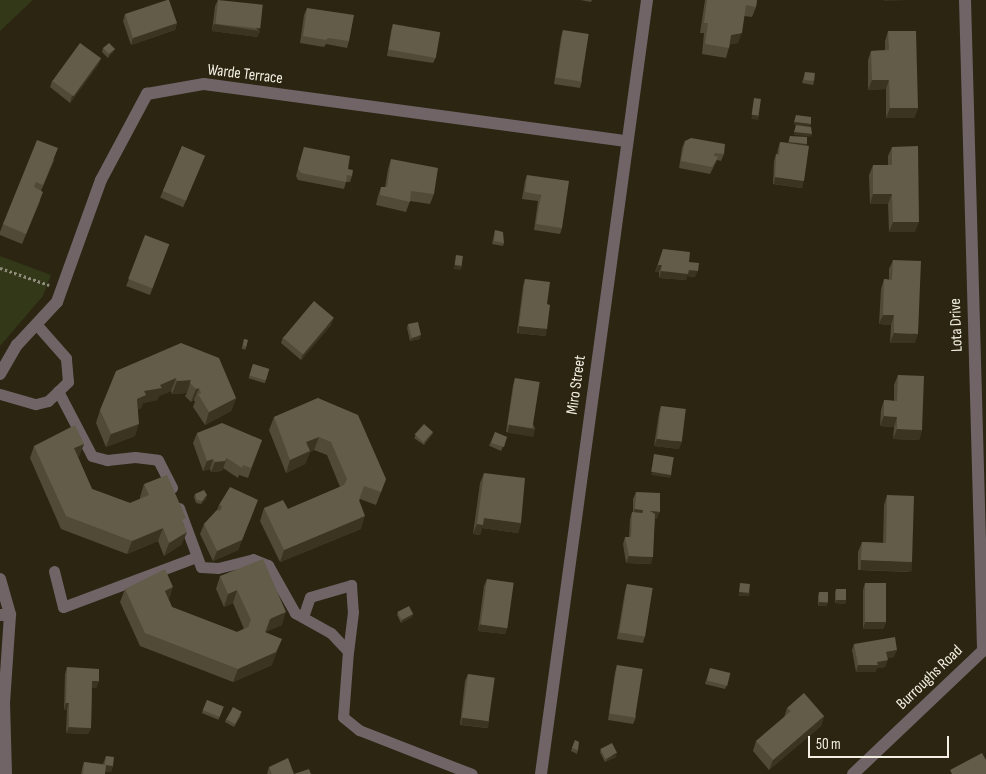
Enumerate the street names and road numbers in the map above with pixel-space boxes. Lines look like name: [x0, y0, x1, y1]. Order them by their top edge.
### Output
street label: Warde Terrace: [206, 61, 284, 89]
street label: Lota Drive: [946, 298, 968, 352]
street label: Miro Street: [563, 354, 591, 416]
street label: Burroughs Road: [893, 642, 967, 714]

